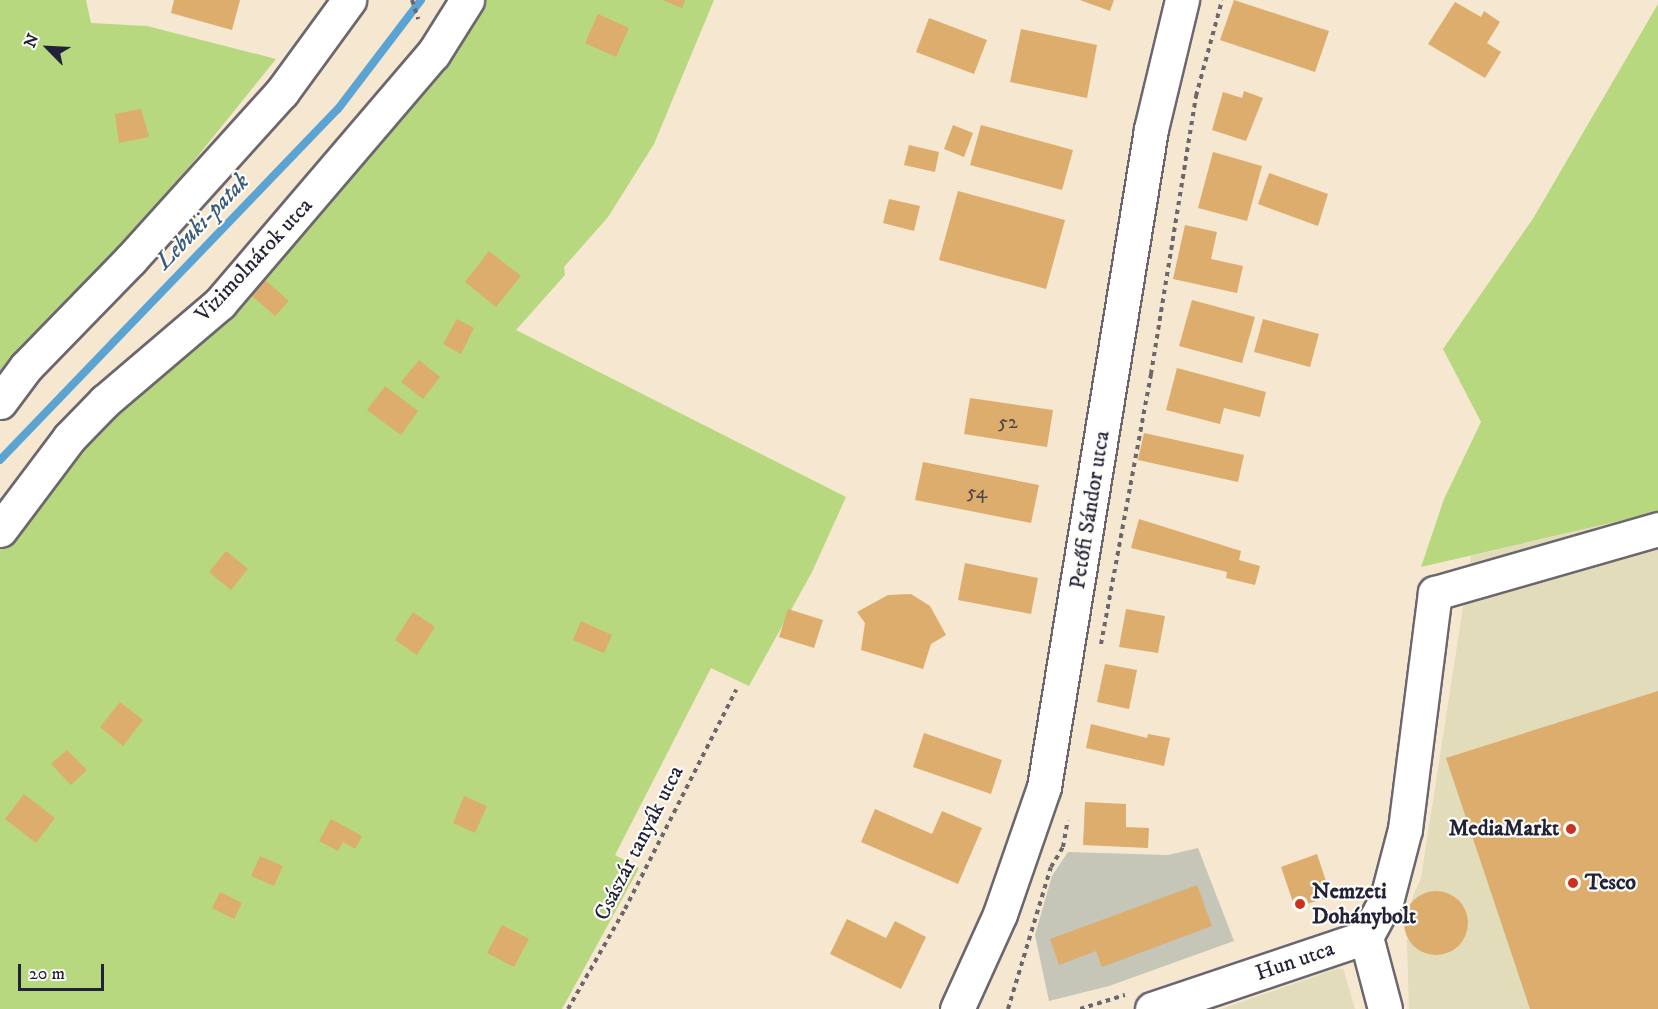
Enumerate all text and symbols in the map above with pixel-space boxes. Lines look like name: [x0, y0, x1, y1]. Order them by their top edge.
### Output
north arrow: [18, 18, 78, 78]
text: N: [20, 31, 43, 51]
water label: Lebuki-patak: [150, 168, 256, 276]
street label: Vizimolnárok utca: [190, 192, 318, 328]
house number: 52: [998, 410, 1018, 434]
street label: Petőfi Sándor utca: [1064, 429, 1116, 591]
house number: 54: [967, 480, 987, 504]
street label: Császár tanyák utca: [589, 761, 689, 925]
place label: MediaMarkt: [1449, 816, 1559, 842]
marker: MediaMarkt: [1564, 822, 1578, 836]
place label: Tesco: [1585, 870, 1636, 896]
marker: Tesco: [1566, 876, 1580, 890]
place label: Nemzeti Dohánybolt: [1312, 878, 1416, 930]
marker: Nemzeti Dohánybolt: [1293, 897, 1307, 911]
street label: Hun utca: [1252, 935, 1338, 987]
scale bar: [21, 952, 106, 990]
text: 20 m: [29, 963, 65, 985]

